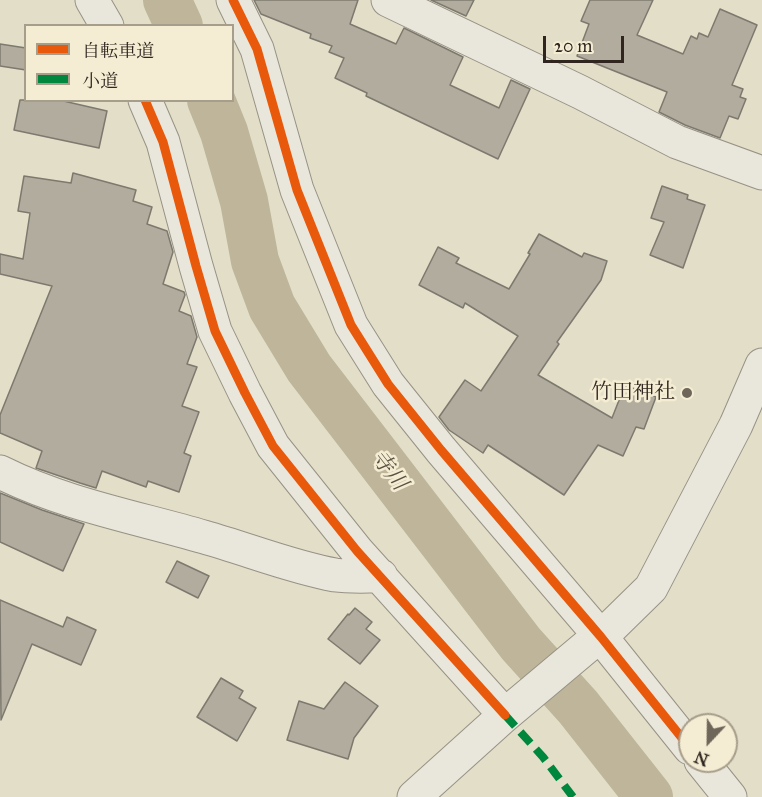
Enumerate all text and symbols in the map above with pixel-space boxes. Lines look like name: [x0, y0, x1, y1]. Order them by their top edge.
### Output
legend: [24, 24, 234, 102]
scale bar: [546, 24, 627, 62]
text: 20 m: [554, 35, 592, 57]
text: 自転車道: [82, 40, 154, 62]
text: 小道: [82, 70, 118, 92]
place label: 竹田神社: [591, 380, 675, 406]
marker: 竹田神社: [680, 386, 694, 400]
water label: 寺川: [364, 446, 412, 496]
north arrow: [678, 713, 738, 773]
text: N: [692, 747, 712, 770]

